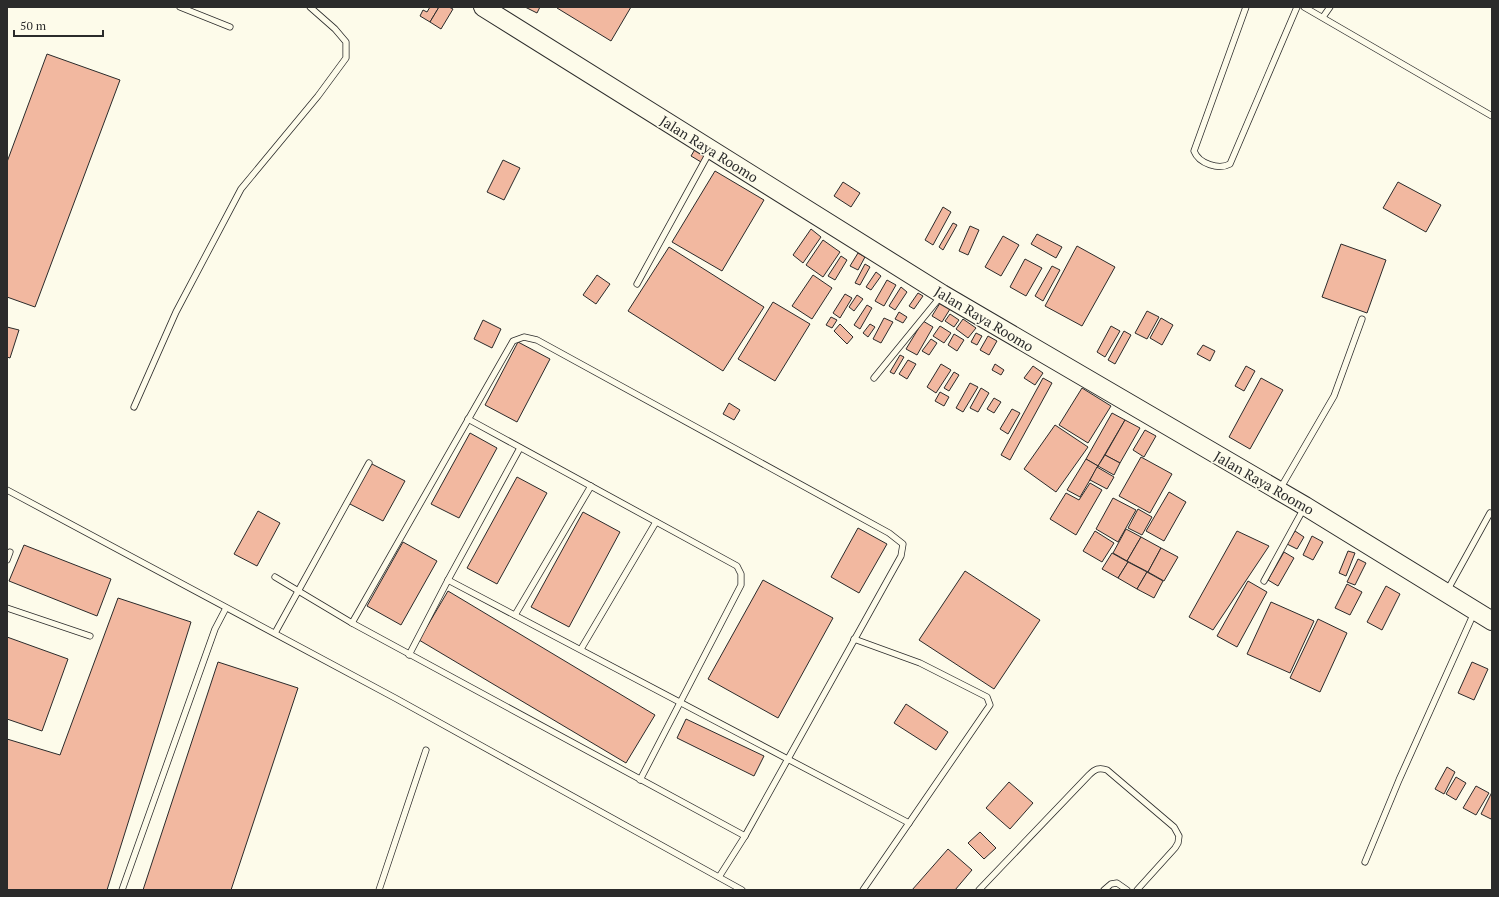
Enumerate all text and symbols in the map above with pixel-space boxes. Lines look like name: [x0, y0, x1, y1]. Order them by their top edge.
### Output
scale bar: [14, 12, 103, 38]
text: 50 m: [20, 18, 47, 33]
street label: Jalan Raya Roomo: [657, 111, 762, 187]
street label: Jalan Raya Roomo: [931, 281, 1038, 356]
street label: Jalan Raya Roomo: [1211, 446, 1318, 519]

